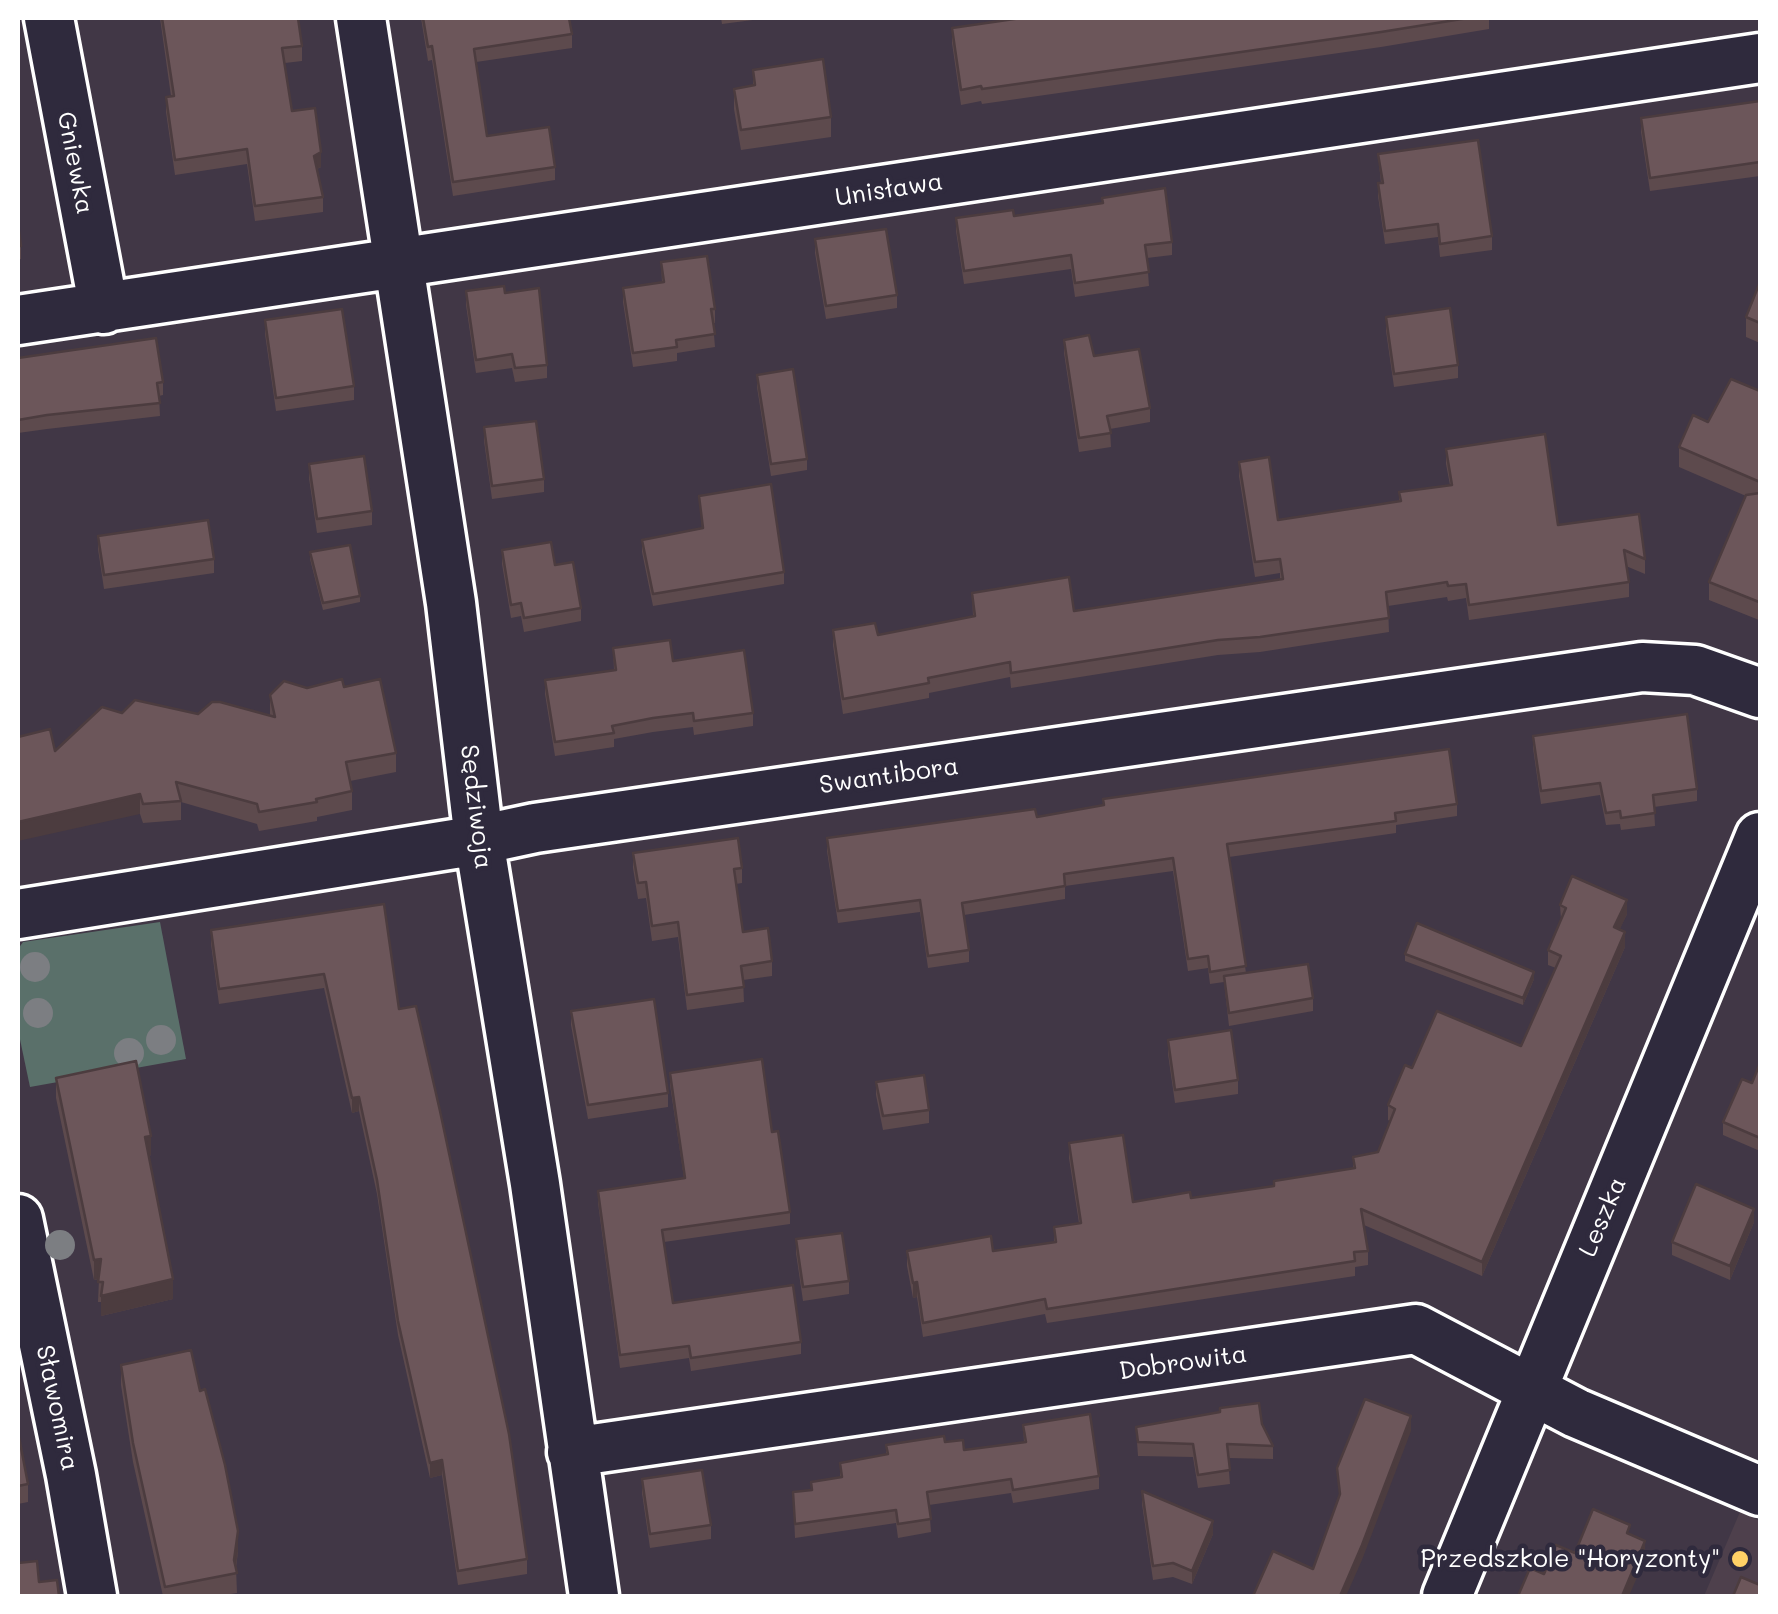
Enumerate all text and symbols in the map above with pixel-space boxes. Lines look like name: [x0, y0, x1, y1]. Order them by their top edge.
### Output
street label: Gniewka: [50, 109, 100, 217]
street label: Unisława: [833, 167, 945, 213]
street label: Sędziwoja: [453, 743, 499, 871]
street label: Swantibora: [817, 751, 961, 801]
street label: Leszka: [1573, 1173, 1633, 1261]
street label: Dobrowita: [1117, 1339, 1249, 1387]
street label: Sławomira: [29, 1343, 85, 1473]
place label: Przedszkole "Horyzonty": [1421, 1544, 1720, 1574]
marker: Przedszkole "Horyzonty": [1729, 1548, 1751, 1570]

